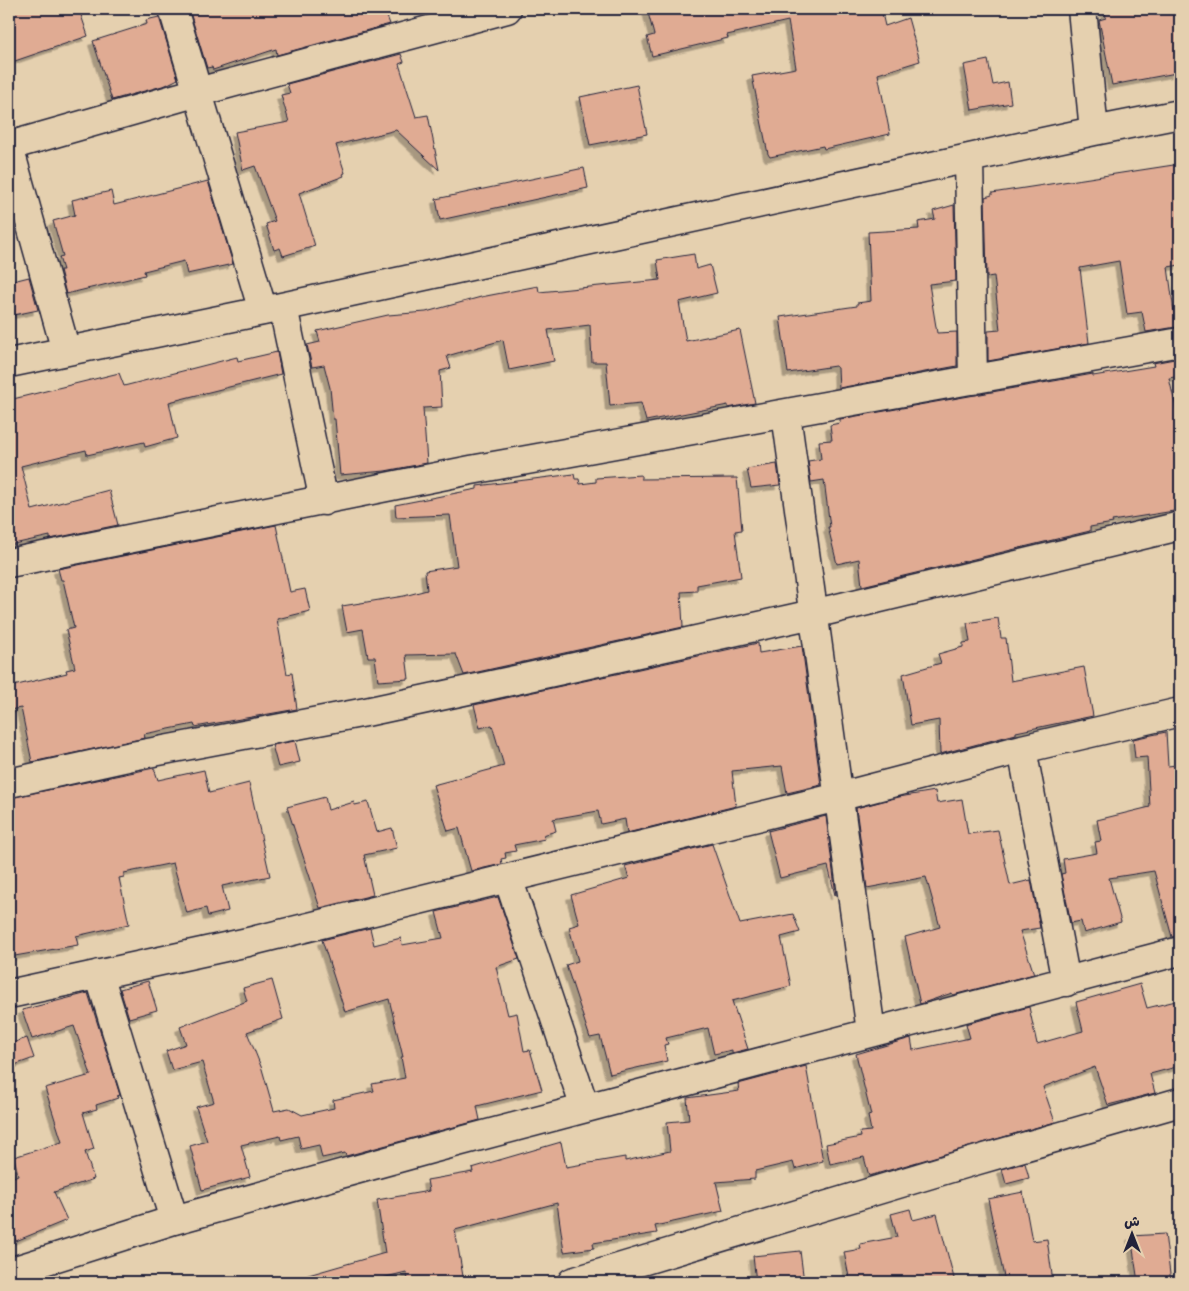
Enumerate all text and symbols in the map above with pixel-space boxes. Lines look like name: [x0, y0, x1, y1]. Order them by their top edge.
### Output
north arrow: [1106, 1208, 1156, 1258]
text: ش: [1124, 1211, 1140, 1230]

